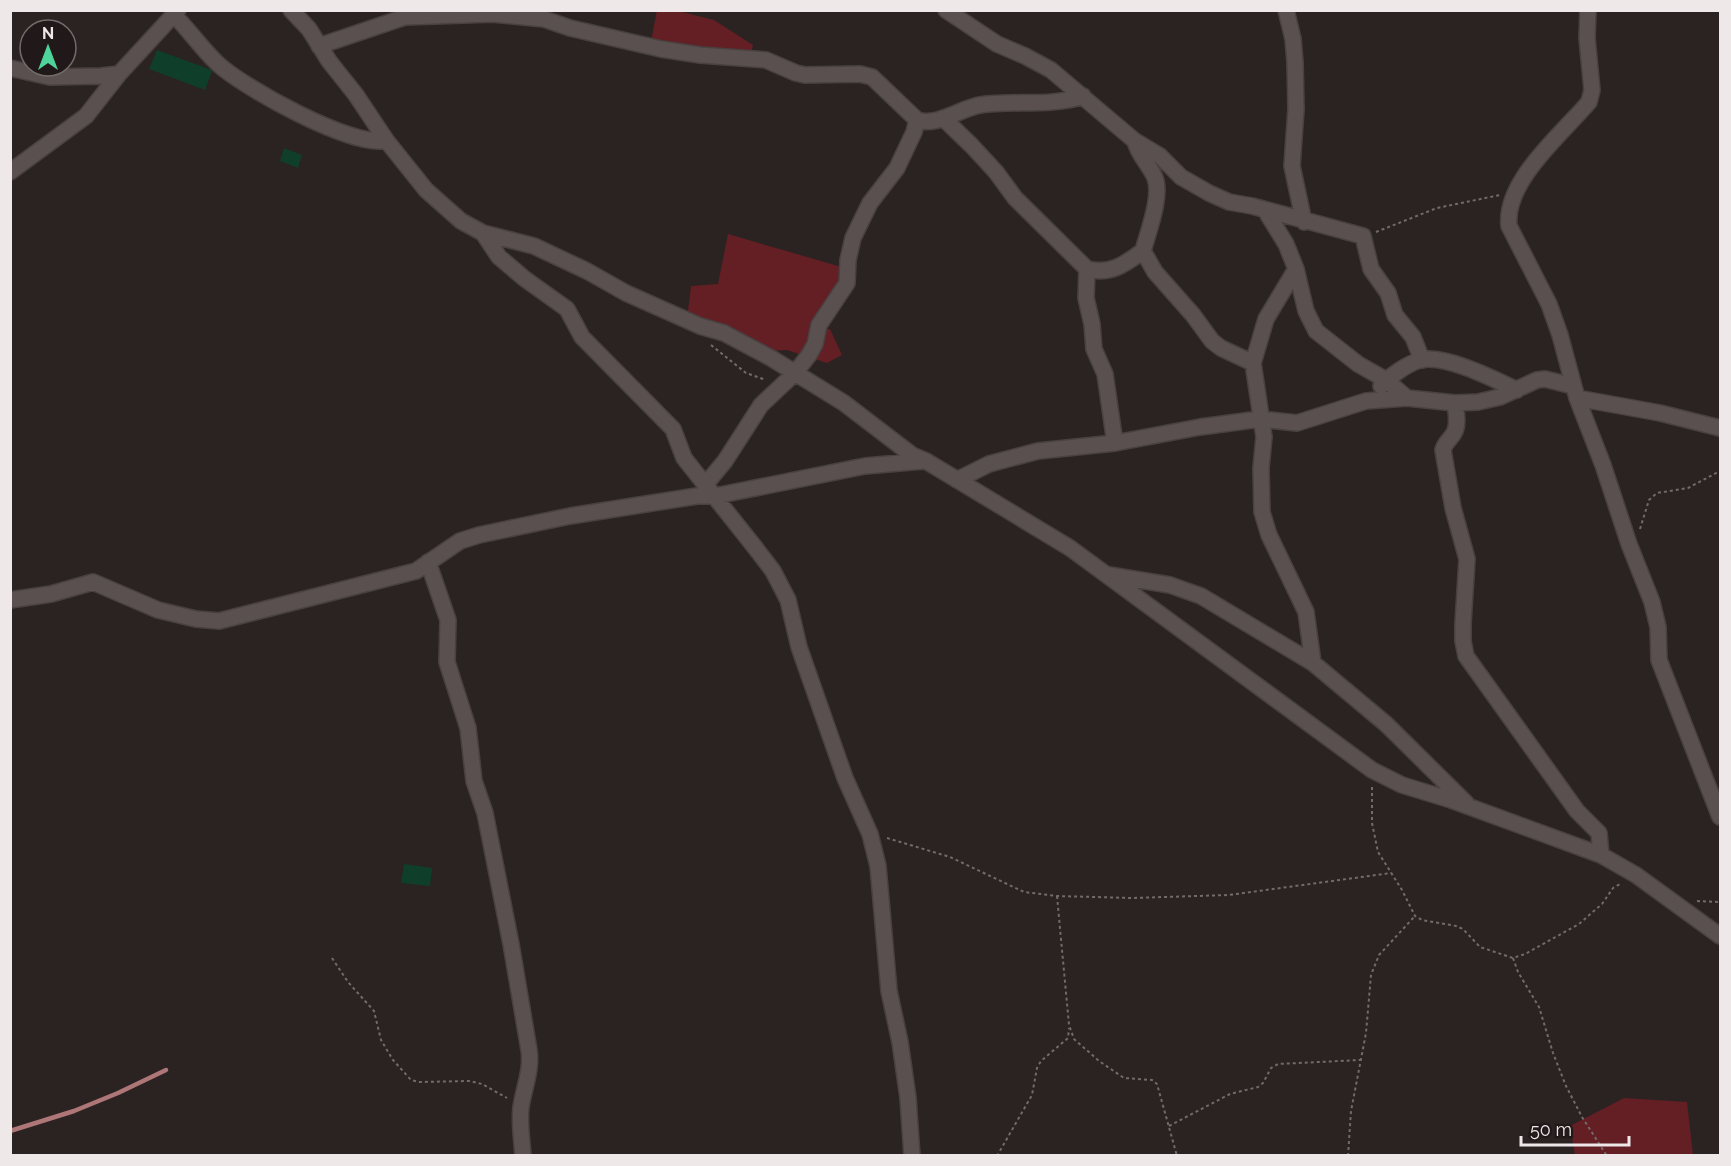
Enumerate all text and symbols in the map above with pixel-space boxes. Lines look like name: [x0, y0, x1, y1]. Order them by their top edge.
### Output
north arrow: [18, 18, 78, 78]
text: N: [42, 24, 54, 43]
scale bar: [1521, 1109, 1629, 1147]
text: 50 m: [1530, 1119, 1572, 1140]

